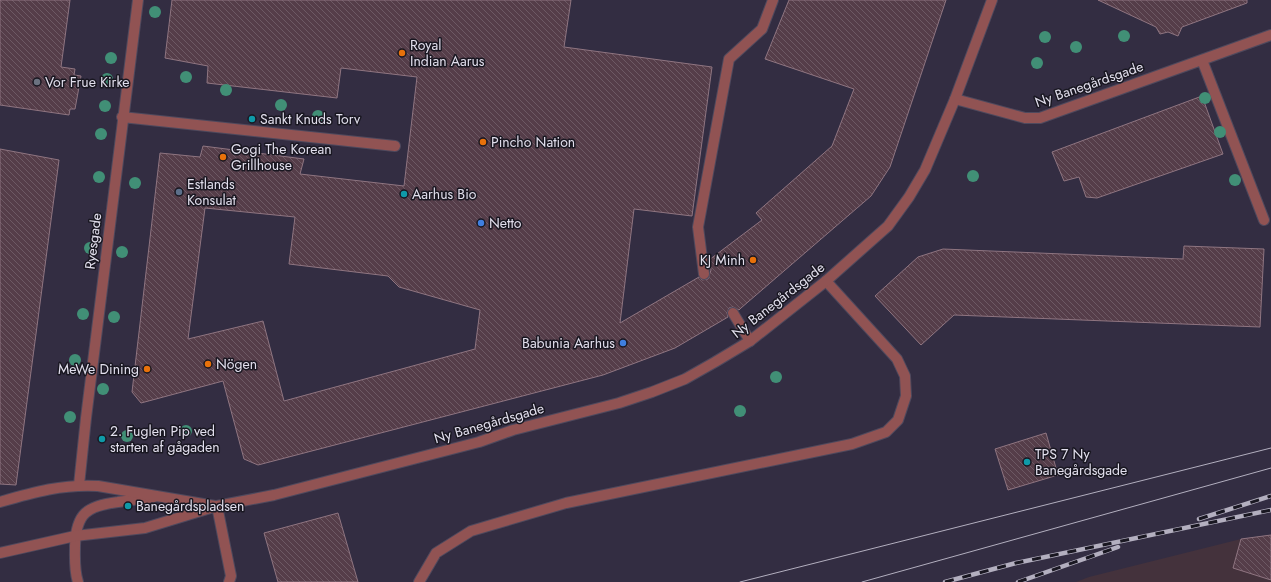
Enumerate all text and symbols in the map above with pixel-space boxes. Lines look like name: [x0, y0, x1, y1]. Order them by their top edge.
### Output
place label: Royal Indian Aarus: [410, 35, 485, 71]
marker: Royal Indian Aarus: [397, 48, 407, 58]
street label: Ny Banegårdsgade: [1032, 56, 1146, 112]
place label: Vor Frue Kirke: [45, 72, 130, 92]
marker: Vor Frue Kirke: [32, 77, 42, 87]
place label: Sankt Knuds Torv: [260, 109, 361, 129]
marker: Sankt Knuds Torv: [247, 114, 257, 124]
place label: Pincho Nation: [491, 132, 575, 152]
marker: Pincho Nation: [478, 137, 488, 147]
place label: Gogi The Korean Grillhouse: [231, 139, 332, 175]
marker: Gogi The Korean Grillhouse: [218, 152, 228, 162]
place label: Estlands Konsulat: [187, 174, 236, 210]
place label: Aarhus Bio: [412, 184, 477, 204]
marker: Estlands Konsulat: [174, 187, 184, 197]
marker: Aarhus Bio: [399, 189, 409, 199]
street label: Ryesgade: [80, 212, 106, 270]
place label: Netto: [489, 213, 522, 233]
marker: Netto: [476, 218, 486, 228]
place label: KJ Minh: [700, 250, 745, 270]
marker: KJ Minh: [748, 255, 758, 265]
street label: Ny Banegårdsgade: [727, 257, 829, 343]
place label: Babunia Aarhus: [522, 333, 615, 353]
marker: Babunia Aarhus: [618, 338, 628, 348]
place label: Nögen: [216, 354, 257, 374]
place label: MeWe Dining: [58, 359, 139, 379]
marker: Nögen: [203, 359, 213, 369]
marker: MeWe Dining: [142, 364, 152, 374]
street label: Ny Banegårdsgade: [432, 398, 546, 448]
place label: 2. Fuglen Pip ved starten af gågaden: [110, 421, 220, 457]
marker: 2. Fuglen Pip ved starten af gågaden: [97, 434, 107, 444]
place label: TPS 7 Ny Banegårdsgade: [1035, 444, 1127, 480]
marker: TPS 7 Ny Banegårdsgade: [1022, 457, 1032, 467]
place label: Banegårdspladsen: [136, 496, 244, 516]
marker: Banegårdspladsen: [123, 501, 133, 511]

